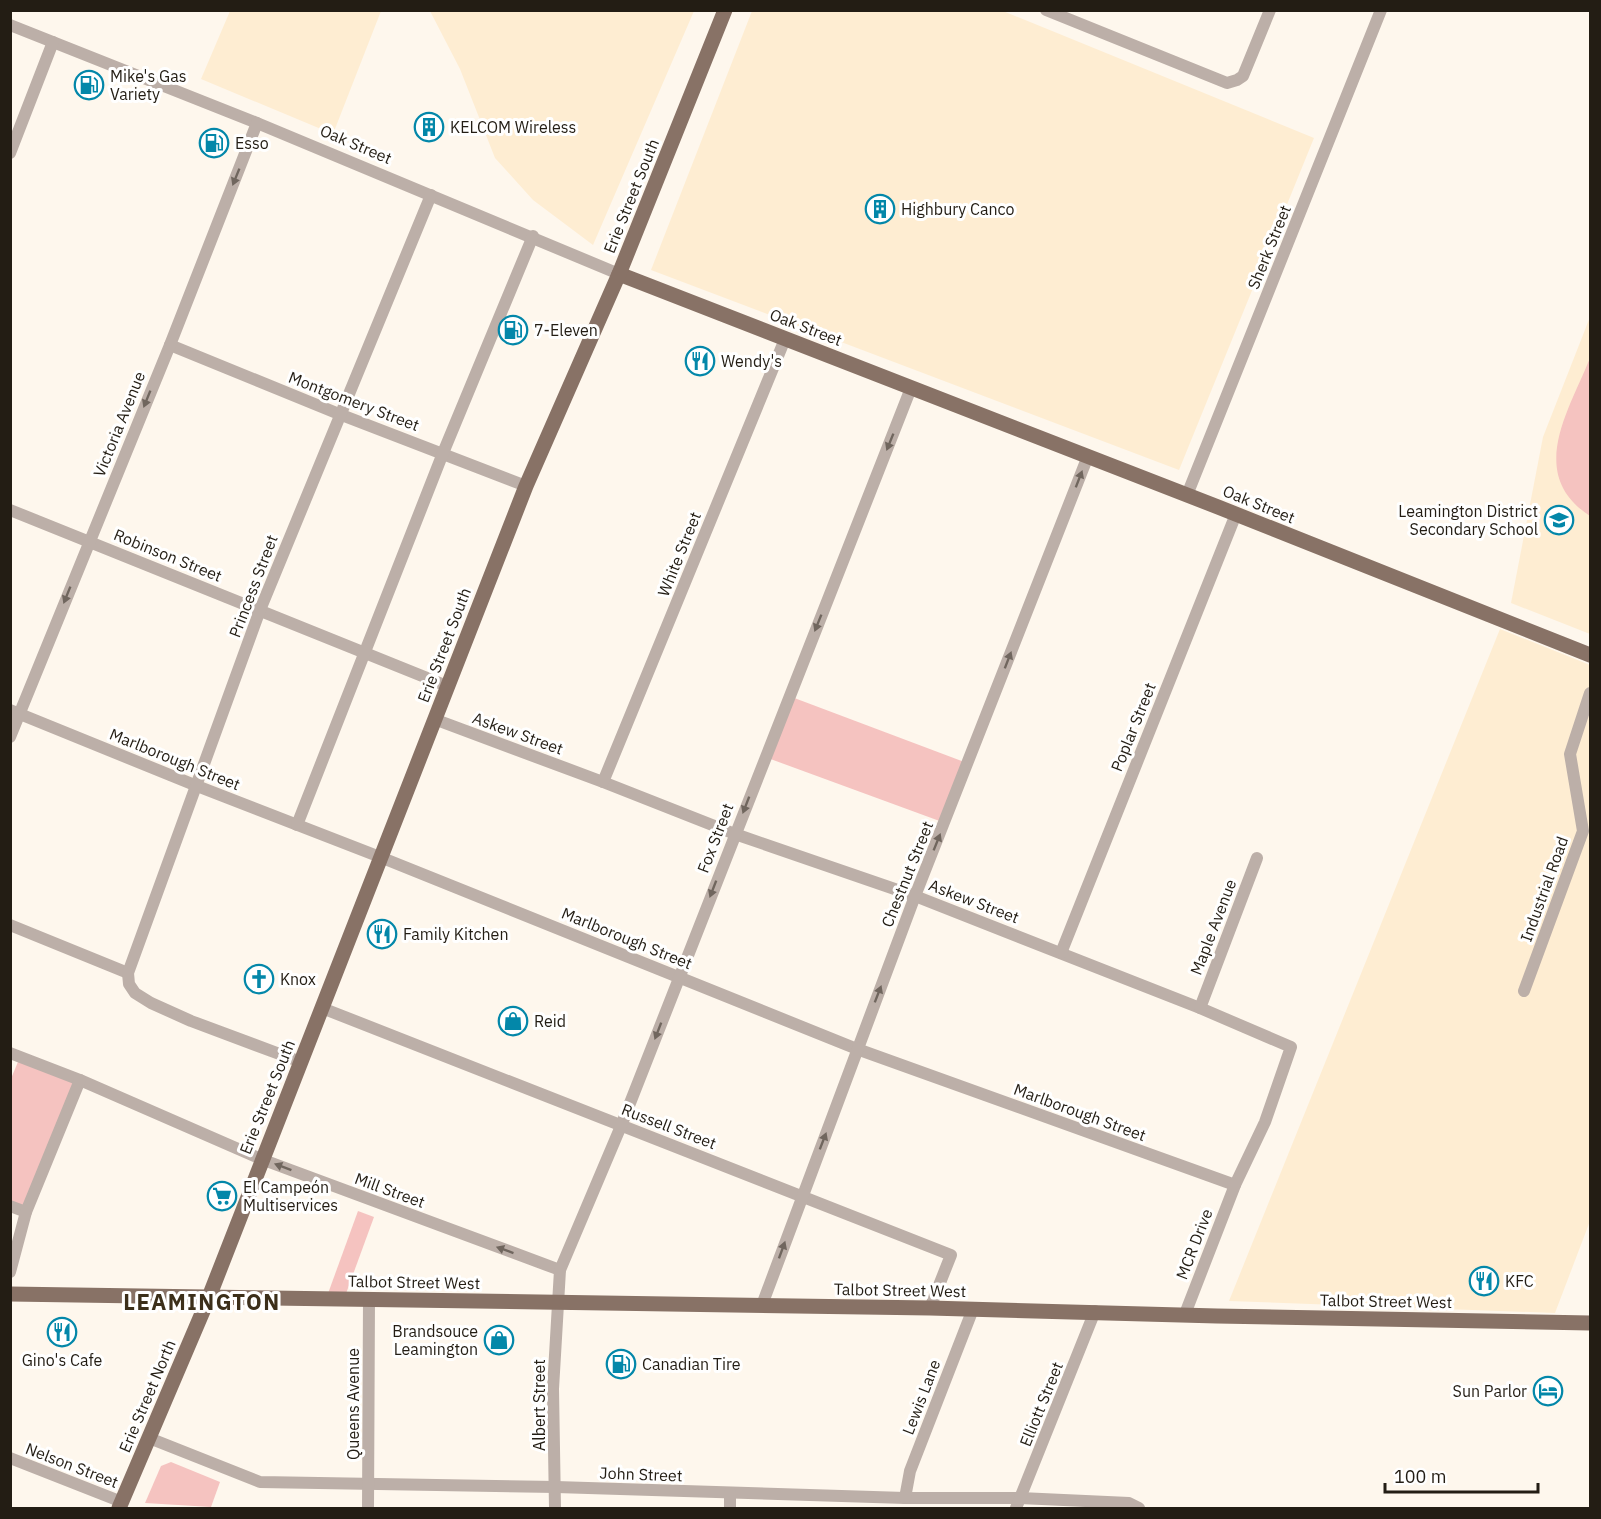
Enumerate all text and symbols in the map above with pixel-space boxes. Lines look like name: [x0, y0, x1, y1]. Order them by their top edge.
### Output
place label: Mike's Gas Variety: [110, 66, 187, 104]
fuel station icon: Mike's Gas Variety: [73, 69, 105, 101]
building icon: KELCOM Wireless: [413, 111, 445, 143]
place label: KELCOM Wireless: [450, 117, 576, 137]
street label: Oak Street: [317, 120, 395, 168]
fuel station icon: Esso: [198, 127, 230, 159]
place label: Esso: [235, 133, 269, 153]
street label: Erie Street South: [599, 136, 663, 256]
one-way arrow: [231, 168, 240, 186]
building icon: Highbury Canco: [864, 193, 896, 225]
place label: Highbury Canco: [901, 199, 1015, 219]
street label: Sherk Street: [1243, 202, 1295, 292]
street label: Oak Street: [767, 304, 845, 350]
fuel station icon: 7-Eleven: [497, 314, 529, 346]
place label: 7-Eleven: [534, 320, 598, 340]
restaurant icon: Wendy's: [684, 345, 716, 377]
place label: Wendy's: [721, 351, 782, 371]
street label: Montgomery Street: [286, 367, 422, 435]
street label: Victoria Avenue: [89, 368, 149, 480]
one-way arrow: [142, 390, 152, 408]
one-way arrow: [885, 433, 894, 451]
one-way arrow: [1074, 469, 1084, 487]
street label: Oak Street: [1220, 480, 1298, 528]
place label: Leamington District Secondary School: [1398, 501, 1538, 539]
school or university icon: Leamington District Secondary School: [1543, 504, 1575, 536]
street label: White Street: [653, 509, 705, 599]
street label: Robinson Street: [111, 524, 225, 586]
street label: Princess Street: [224, 532, 282, 640]
street label: Erie Street South: [413, 585, 475, 705]
one-way arrow: [62, 586, 71, 604]
one-way arrow: [813, 615, 823, 633]
one-way arrow: [1004, 651, 1013, 669]
street label: Poplar Street: [1106, 680, 1160, 774]
street label: Askew Street: [470, 707, 566, 759]
street label: Marlborough Street: [107, 724, 243, 794]
one-way arrow: [741, 796, 751, 814]
street label: Fox Street: [693, 800, 737, 876]
street label: Chestnut Street: [877, 818, 937, 930]
one-way arrow: [933, 833, 942, 851]
street label: Industrial Road: [1516, 834, 1572, 944]
street label: Askew Street: [926, 875, 1022, 927]
street label: Maple Avenue: [1186, 876, 1241, 978]
one-way arrow: [708, 880, 717, 898]
street label: Marlborough Street: [559, 903, 695, 973]
restaurant icon: Family Kitchen: [366, 918, 398, 950]
place label: Family Kitchen: [403, 924, 508, 944]
church icon: Knox: [243, 963, 275, 995]
place label: Knox: [280, 969, 316, 989]
one-way arrow: [874, 985, 883, 1003]
shop icon: Reid: [497, 1005, 529, 1037]
place label: Reid: [534, 1011, 566, 1031]
one-way arrow: [653, 1022, 662, 1040]
street label: Erie Street South: [235, 1037, 299, 1157]
street label: Marlborough Street: [1011, 1079, 1149, 1145]
street label: Russell Street: [619, 1099, 719, 1153]
one-way arrow: [818, 1131, 828, 1149]
one-way arrow: [274, 1162, 292, 1172]
street label: Mill Street: [352, 1168, 428, 1212]
place label: El Campeón Multiservices: [243, 1177, 338, 1215]
supermarket icon: El Campeón Multiservices: [206, 1180, 238, 1212]
street label: MCR Drive: [1171, 1206, 1217, 1282]
one-way arrow: [777, 1241, 787, 1259]
one-way arrow: [496, 1245, 514, 1254]
restaurant icon: KFC: [1468, 1265, 1500, 1297]
street label: Talbot Street West: [348, 1271, 480, 1293]
place label: KFC: [1505, 1271, 1534, 1291]
street label: Talbot Street West: [834, 1279, 966, 1301]
district label: LEAMINGTON: [123, 1287, 281, 1316]
street label: Talbot Street West: [1320, 1290, 1452, 1312]
restaurant icon: Gino's Cafe: [46, 1316, 78, 1348]
place label: Brandsouce Leamington: [392, 1321, 478, 1359]
shop icon: Brandsouce Leamington: [483, 1324, 515, 1356]
street label: Erie Street North: [114, 1337, 180, 1455]
street label: Queens Avenue: [343, 1348, 363, 1460]
fuel station icon: Canadian Tire: [605, 1348, 637, 1380]
place label: Gino's Cafe: [22, 1350, 103, 1370]
place label: Canadian Tire: [642, 1354, 741, 1374]
street label: Lewis Lane: [898, 1356, 945, 1437]
street label: Albert Street: [529, 1359, 549, 1451]
street label: Elliott Street: [1015, 1359, 1067, 1449]
hotel icon: Sun Parlor: [1532, 1375, 1564, 1407]
place label: Sun Parlor: [1453, 1381, 1527, 1401]
street label: Nelson Street: [23, 1438, 121, 1492]
scale bar: [1385, 1456, 1538, 1494]
street label: John Street: [599, 1463, 683, 1485]
text: 100 m: [1394, 1465, 1446, 1488]

